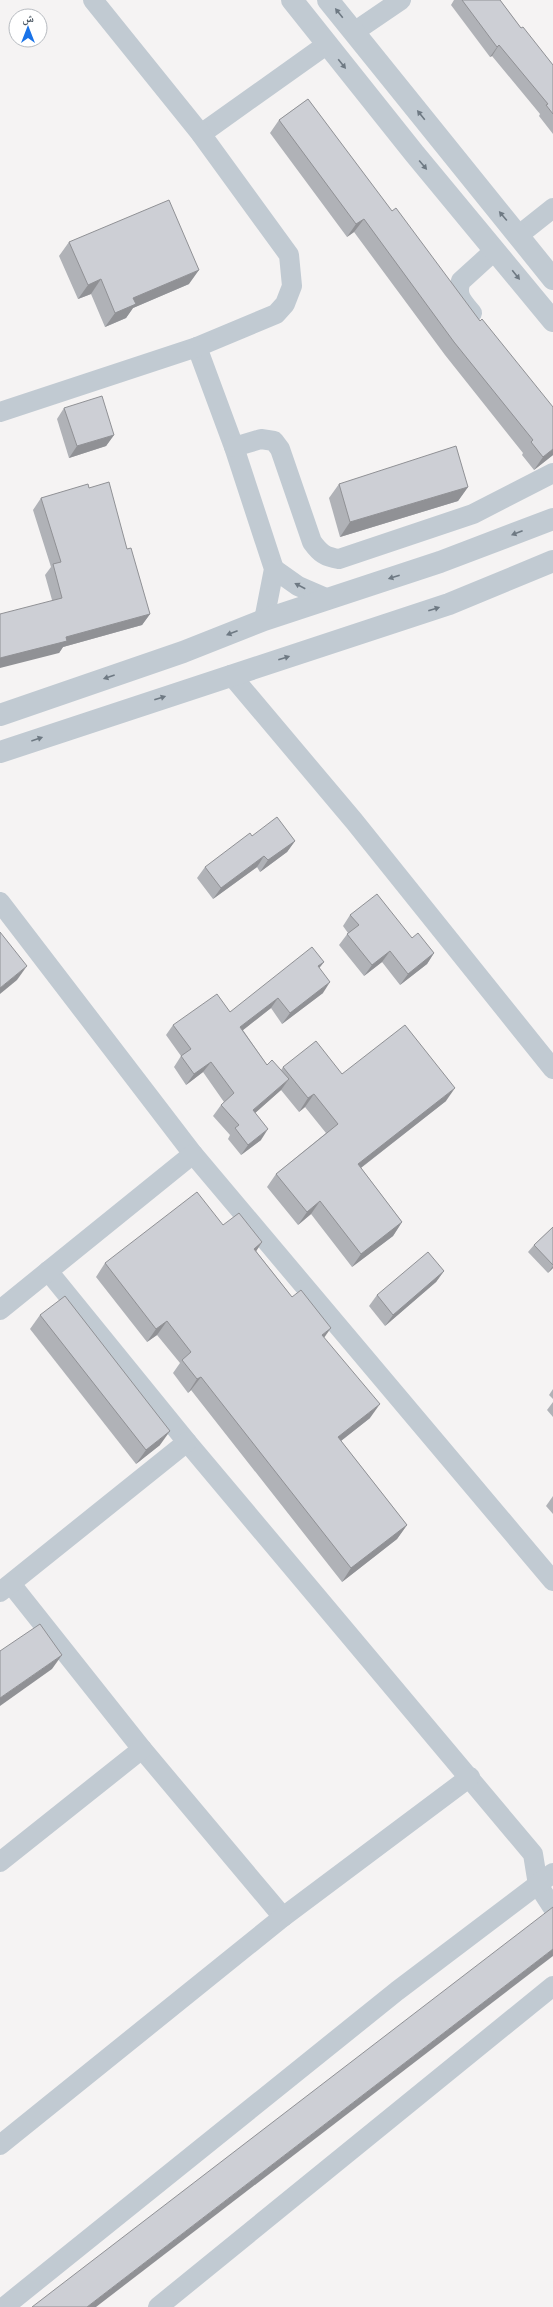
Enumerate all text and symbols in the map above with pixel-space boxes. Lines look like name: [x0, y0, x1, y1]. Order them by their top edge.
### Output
north arrow: [8, 8, 48, 48]
one-way arrow: [335, 8, 344, 19]
text: ش: [22, 11, 34, 26]
one-way arrow: [337, 58, 346, 69]
one-way arrow: [416, 109, 425, 120]
one-way arrow: [419, 159, 428, 170]
one-way arrow: [498, 210, 507, 221]
one-way arrow: [511, 270, 520, 281]
one-way arrow: [510, 531, 522, 537]
one-way arrow: [388, 574, 400, 580]
one-way arrow: [294, 583, 306, 589]
one-way arrow: [428, 606, 440, 612]
one-way arrow: [225, 630, 237, 636]
one-way arrow: [278, 655, 290, 661]
one-way arrow: [103, 675, 115, 681]
one-way arrow: [155, 695, 167, 701]
one-way arrow: [31, 736, 43, 742]

